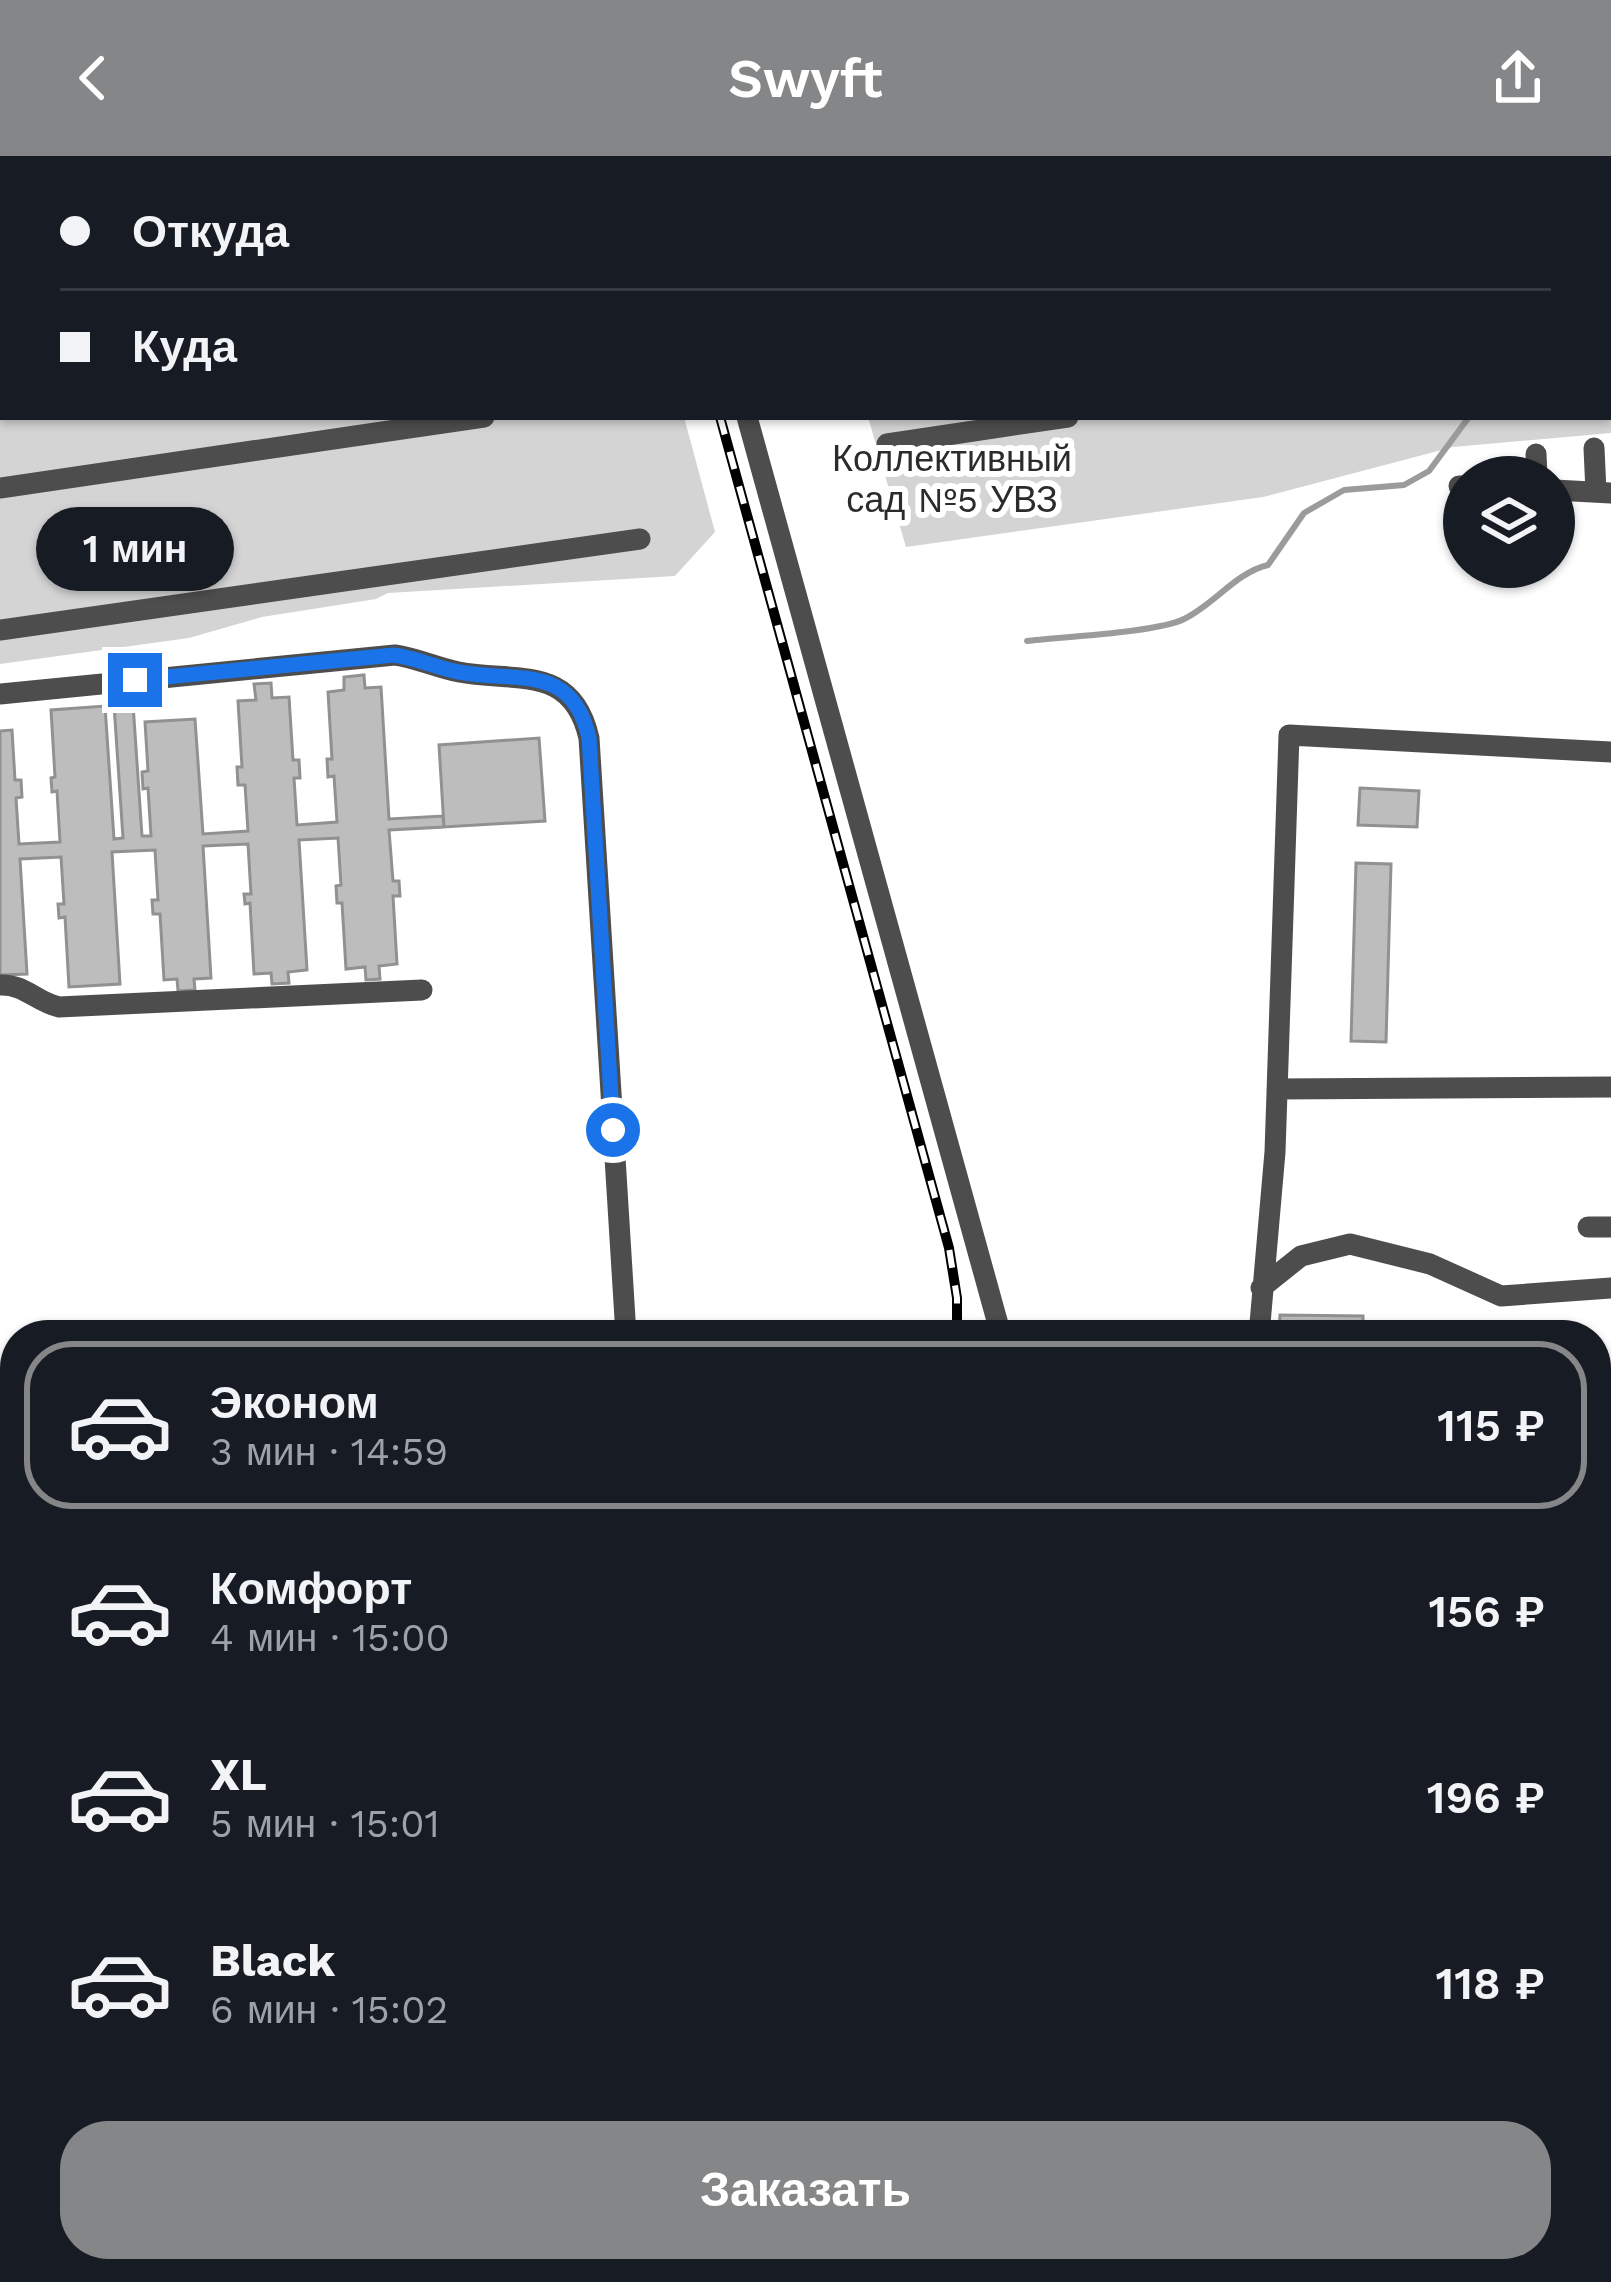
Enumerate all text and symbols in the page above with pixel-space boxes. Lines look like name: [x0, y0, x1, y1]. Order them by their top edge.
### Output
icon: back: [60, 45, 126, 111]
icon: share: [1485, 45, 1551, 111]
text: Swyft: [728, 47, 883, 110]
text: Откуда: [132, 205, 289, 258]
text: Куда: [132, 320, 237, 373]
park label: Коллективный сад №5 УВЗ: [832, 438, 1072, 521]
map controls: [1443, 456, 1575, 588]
button: layers: [1443, 456, 1575, 588]
callout: 1 мин: [36, 506, 234, 590]
text: 1 мин: [83, 526, 187, 571]
route end: [108, 653, 162, 707]
route start: [586, 1103, 640, 1157]
icon: car: [66, 1371, 174, 1479]
text: Эконом: [210, 1376, 379, 1429]
text: 115 ₽: [1437, 1399, 1545, 1452]
text: 3 мин · 14:59: [210, 1429, 448, 1474]
icon: car: [66, 1557, 174, 1665]
text: Комфорт: [210, 1562, 412, 1615]
text: 156 ₽: [1428, 1585, 1545, 1638]
text: 4 мин · 15:00: [210, 1615, 450, 1660]
icon: car: [66, 1743, 174, 1851]
text: XL: [210, 1748, 267, 1801]
text: 196 ₽: [1427, 1771, 1545, 1824]
text: 5 мин · 15:01: [210, 1801, 440, 1846]
icon: car: [66, 1929, 174, 2037]
text: Black: [210, 1934, 335, 1987]
text: 118 ₽: [1435, 1957, 1545, 2010]
text: 6 мин · 15:02: [210, 1987, 448, 2032]
button: Заказать: [60, 2121, 1551, 2259]

